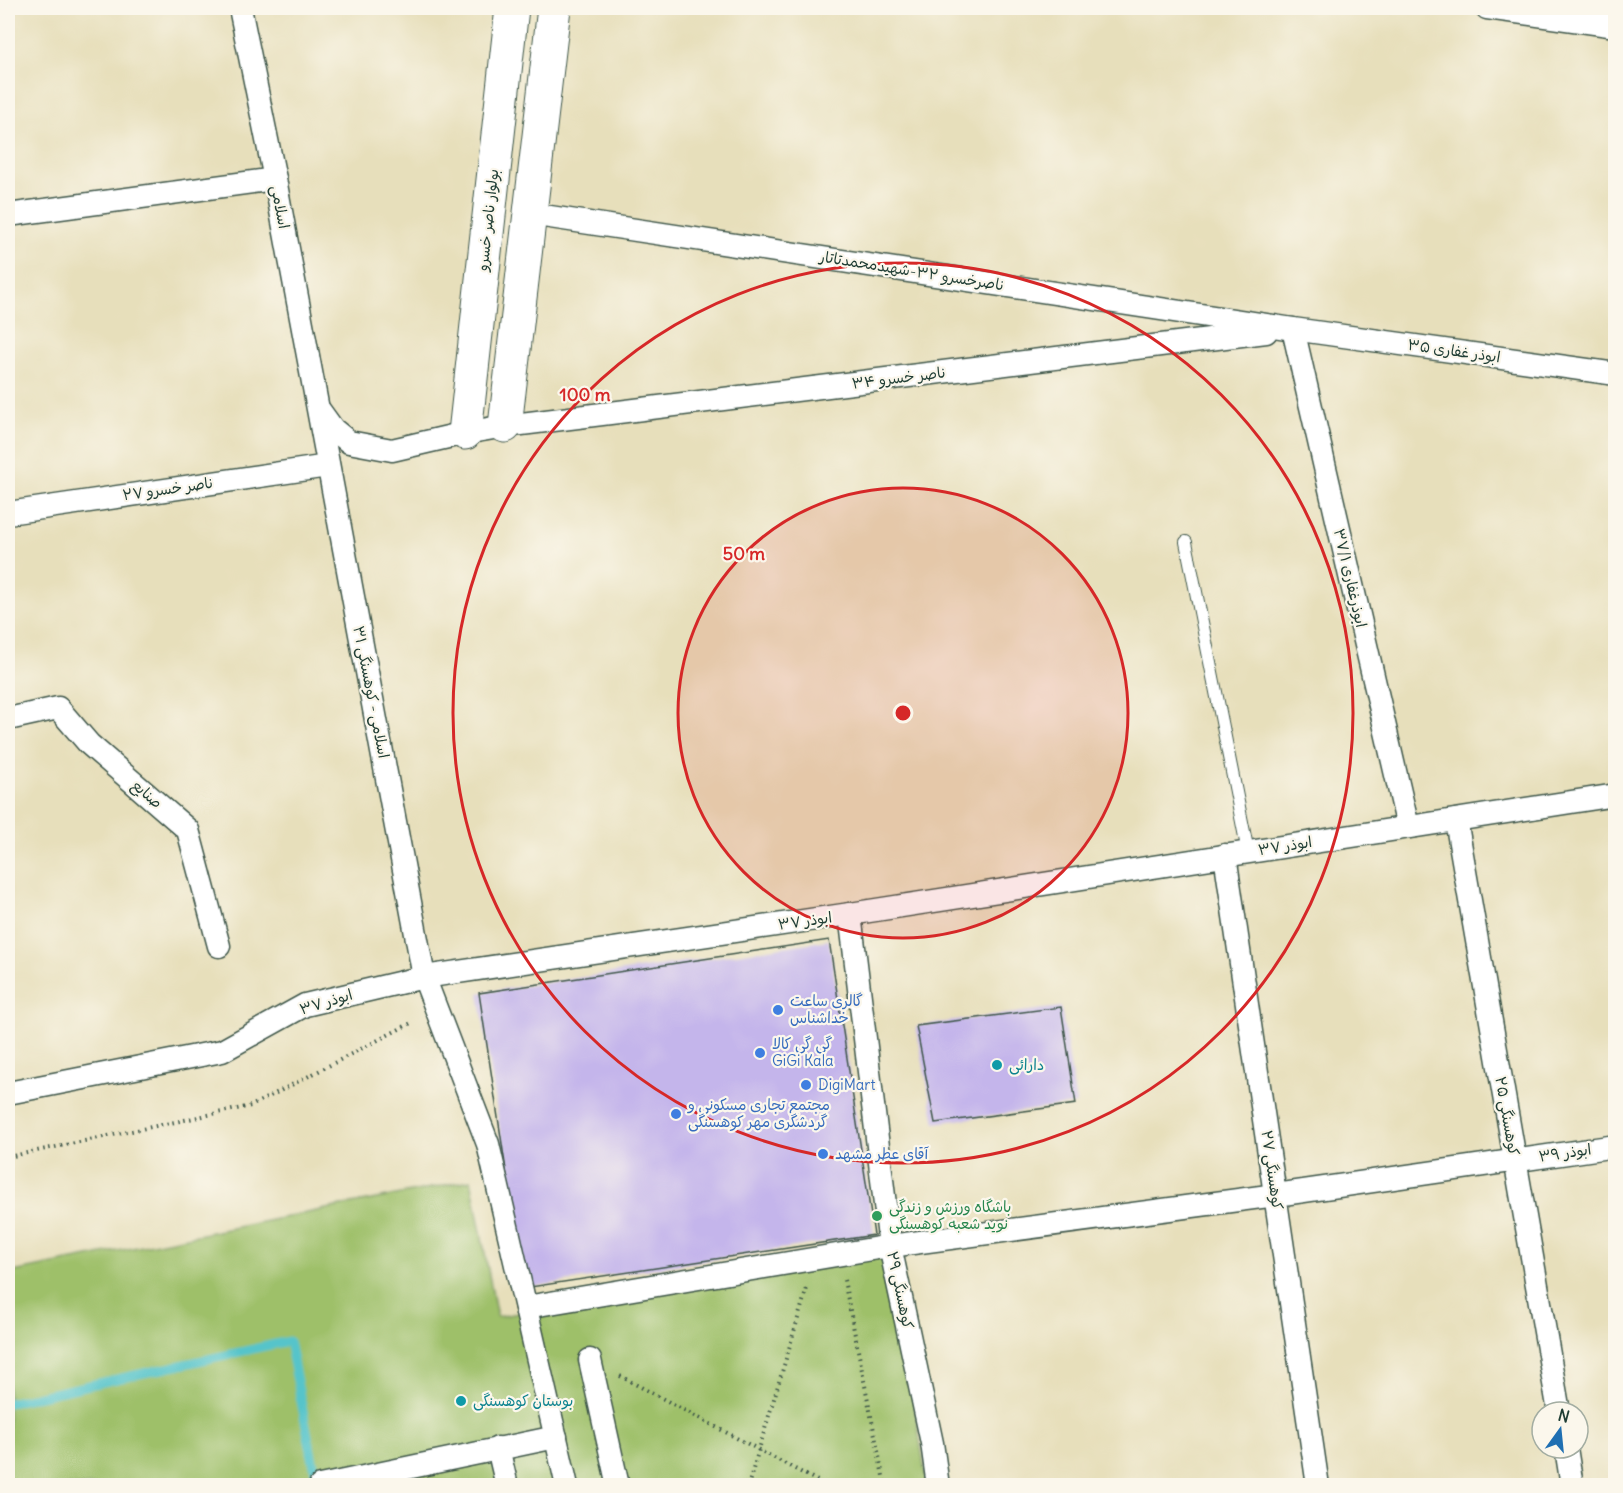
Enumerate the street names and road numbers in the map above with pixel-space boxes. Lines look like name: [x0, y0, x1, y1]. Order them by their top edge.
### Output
street label: بولوار ناصر خسرو: [473, 168, 503, 273]
street label: اسلامی: [266, 184, 294, 230]
street label: ناصرخسرو ۳۲-شهیدمحمدتاتار: [817, 246, 1006, 295]
street label: ابوذر غفاری ۳۵: [1406, 335, 1502, 366]
street label: ناصر خسرو ۳۴: [851, 362, 947, 393]
street label: ناصر خسرو ۲۷: [121, 473, 215, 504]
street label: ابوذرغفاری ۳۷/۱: [1330, 527, 1371, 629]
street label: اسلامی - کوهسنگی ۳۱: [348, 624, 394, 760]
street label: صنایع: [127, 775, 167, 814]
street label: ابوذر ۳۷: [1257, 832, 1313, 859]
street label: ابوذر ۳۷: [777, 907, 833, 934]
street label: ابوذر ۳۷: [297, 984, 355, 1019]
street label: کوهسنگی ۲۵: [1490, 1075, 1524, 1157]
street label: کوهسنگی ۲۷: [1257, 1129, 1287, 1211]
street label: ابوذر ۳۹: [1537, 1139, 1593, 1166]
street label: کوهسنگی ۲۹: [882, 1249, 918, 1331]

